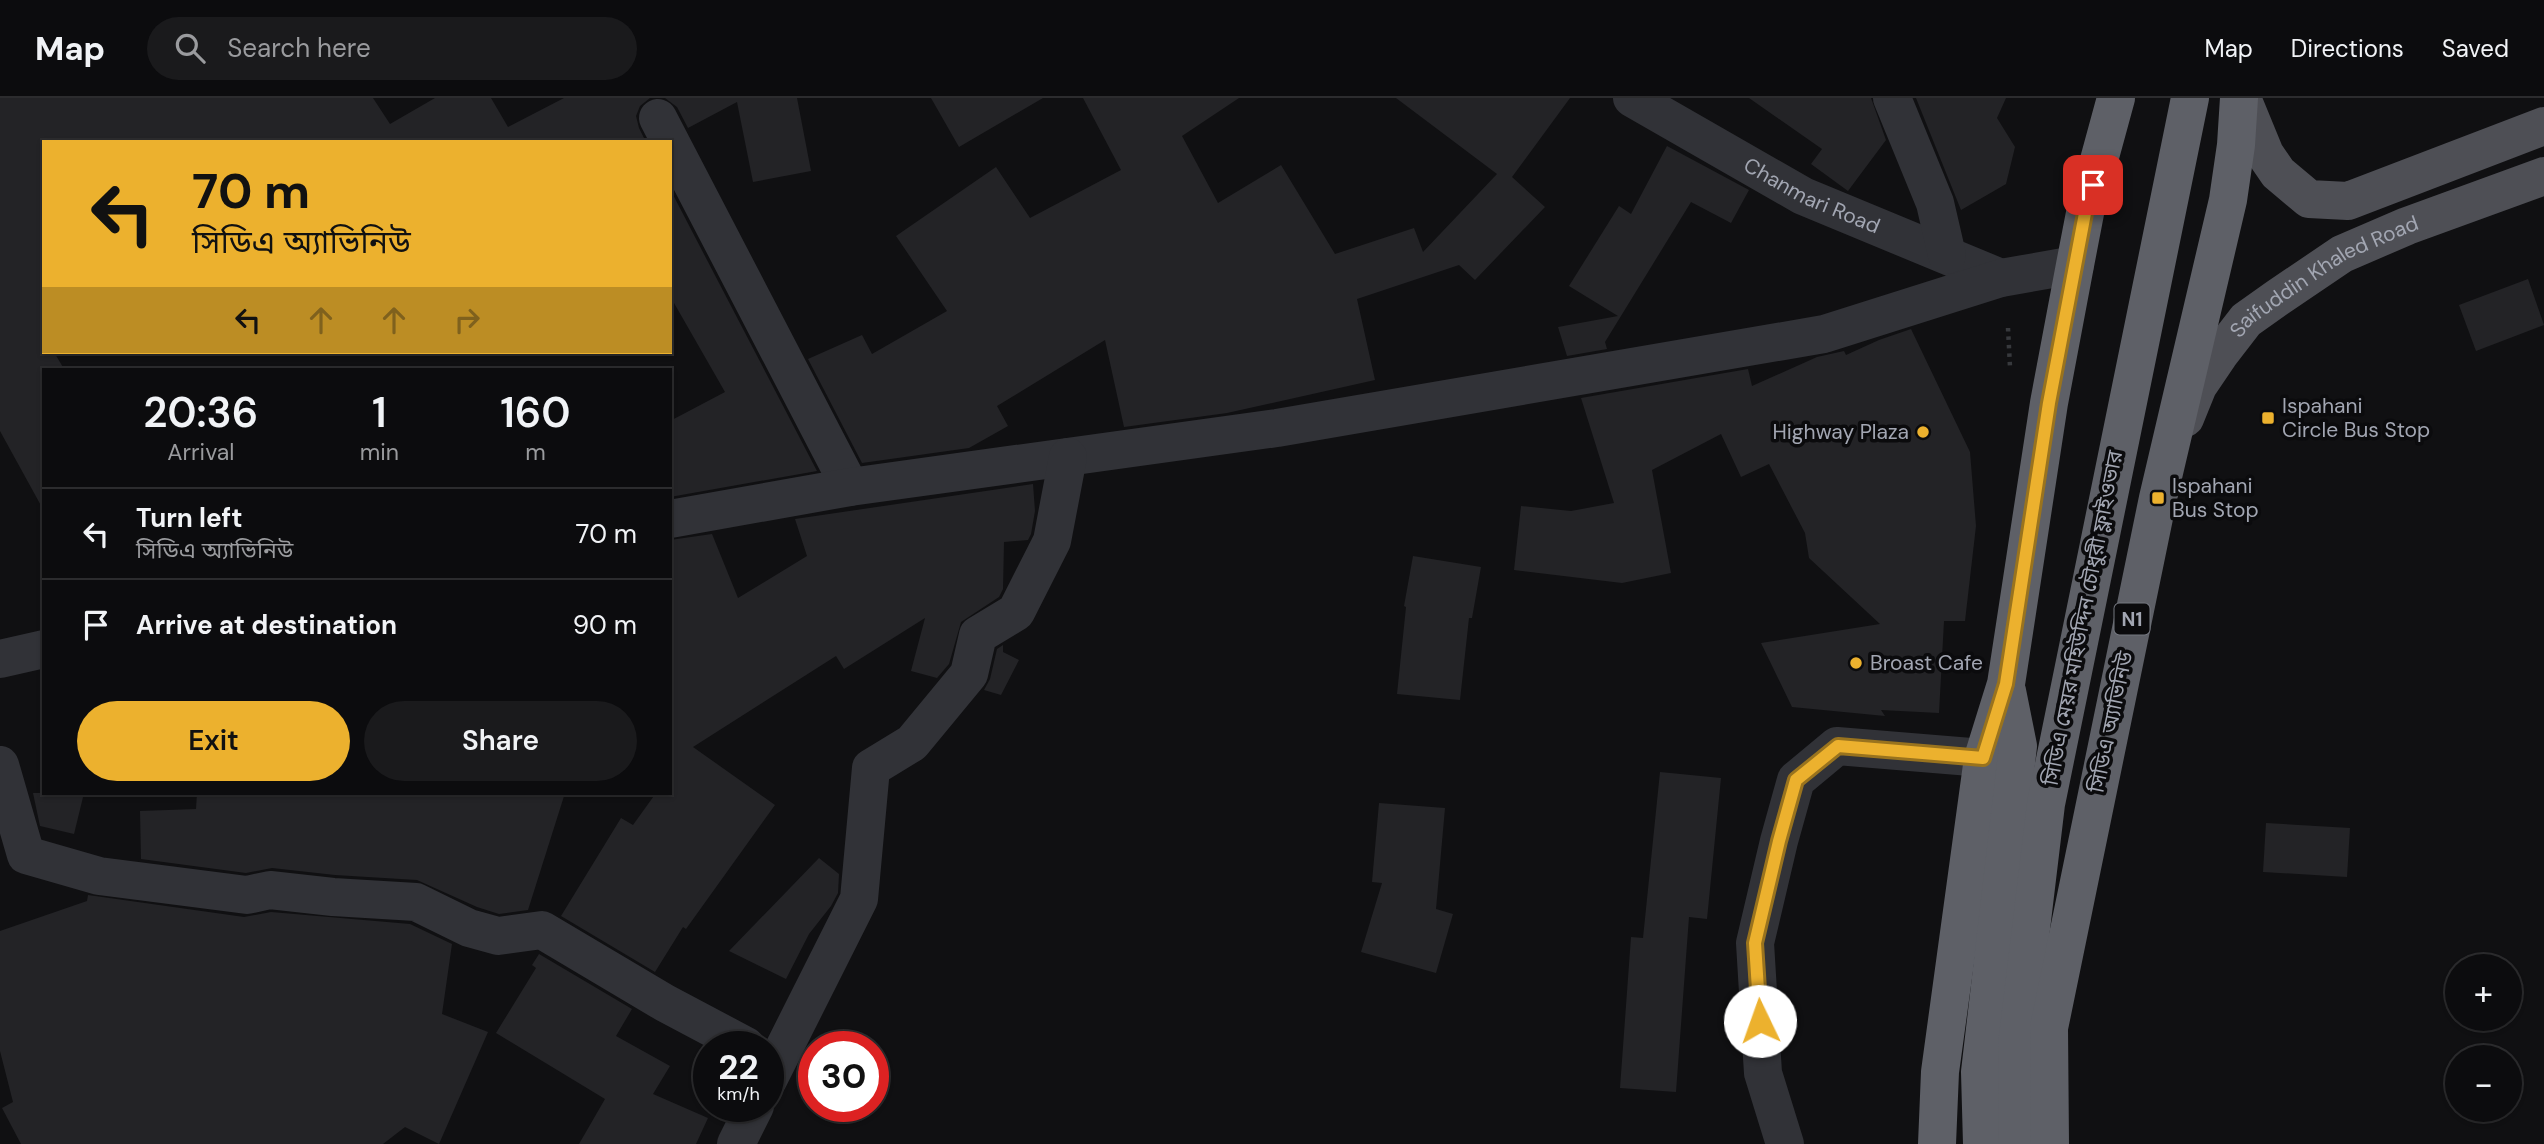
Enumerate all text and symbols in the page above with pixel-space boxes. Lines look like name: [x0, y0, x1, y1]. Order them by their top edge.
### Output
search box: [147, 17, 637, 80]
text: Map: [35, 27, 105, 70]
icon: search: [171, 29, 209, 67]
text: Search here: [227, 31, 371, 65]
text: Map: [2205, 33, 2253, 64]
text: Directions: [2291, 33, 2404, 64]
text: Saved: [2442, 33, 2509, 64]
street label: Chanmari Road: [1739, 151, 1884, 240]
pin: [2063, 155, 2123, 215]
text: 70 m: [192, 159, 310, 223]
icon: arrive: [2074, 166, 2112, 204]
icon: left: [77, 168, 168, 259]
street label: Saifuddin Khaled Road: [2224, 209, 2422, 343]
text: সিডিএ অ্যাভিনিউ: [192, 221, 411, 263]
icon: left: [229, 301, 267, 339]
icon: ahead: [302, 301, 340, 339]
icon: ahead: [375, 301, 413, 339]
icon: right: [448, 301, 486, 339]
text: 20:36: [143, 385, 258, 440]
text: 1: [372, 385, 387, 440]
text: 160: [500, 385, 571, 440]
place label: Ispahani Circle Bus Stop: [2282, 392, 2430, 444]
marker: Ispahani Circle Bus Stop: [2260, 410, 2276, 426]
place label: Highway Plaza: [1773, 418, 1909, 446]
marker: Highway Plaza: [1915, 424, 1931, 440]
text: Arrival: [167, 437, 234, 467]
text: min: [360, 437, 399, 467]
text: m: [525, 437, 546, 467]
street label: সিডিএ মেয়র মহিউদ্দিন চৌধুরী ফ্লাইওভার: [2037, 448, 2129, 789]
place label: Ispahani Bus Stop: [2172, 472, 2259, 524]
marker: Ispahani Bus Stop: [2150, 490, 2166, 506]
text: Turn left: [136, 501, 243, 535]
icon: left: [77, 515, 115, 553]
text: 70 m: [576, 517, 637, 551]
text: সিডিএ অ্যাভিনিউ: [136, 535, 293, 565]
road number: N1: [2114, 604, 2150, 634]
icon: arrive: [77, 606, 115, 644]
text: Arrive at destination: [136, 608, 397, 642]
text: 90 m: [573, 608, 637, 642]
street label: সিডিএ অ্যাভিনিউ: [2082, 648, 2140, 796]
place label: Broast Cafe: [1870, 649, 1983, 677]
marker: Broast Cafe: [1848, 655, 1864, 671]
button: Exit: [77, 701, 350, 781]
button: Share: [364, 701, 637, 781]
map controls: [2445, 954, 2522, 1122]
button: +: [2445, 954, 2522, 1031]
position arrow: [1723, 984, 1797, 1058]
speed limit sign: 30: [798, 1031, 889, 1122]
text: 22: [718, 1044, 759, 1090]
button: −: [2445, 1045, 2522, 1122]
text: km/h: [717, 1082, 760, 1106]

